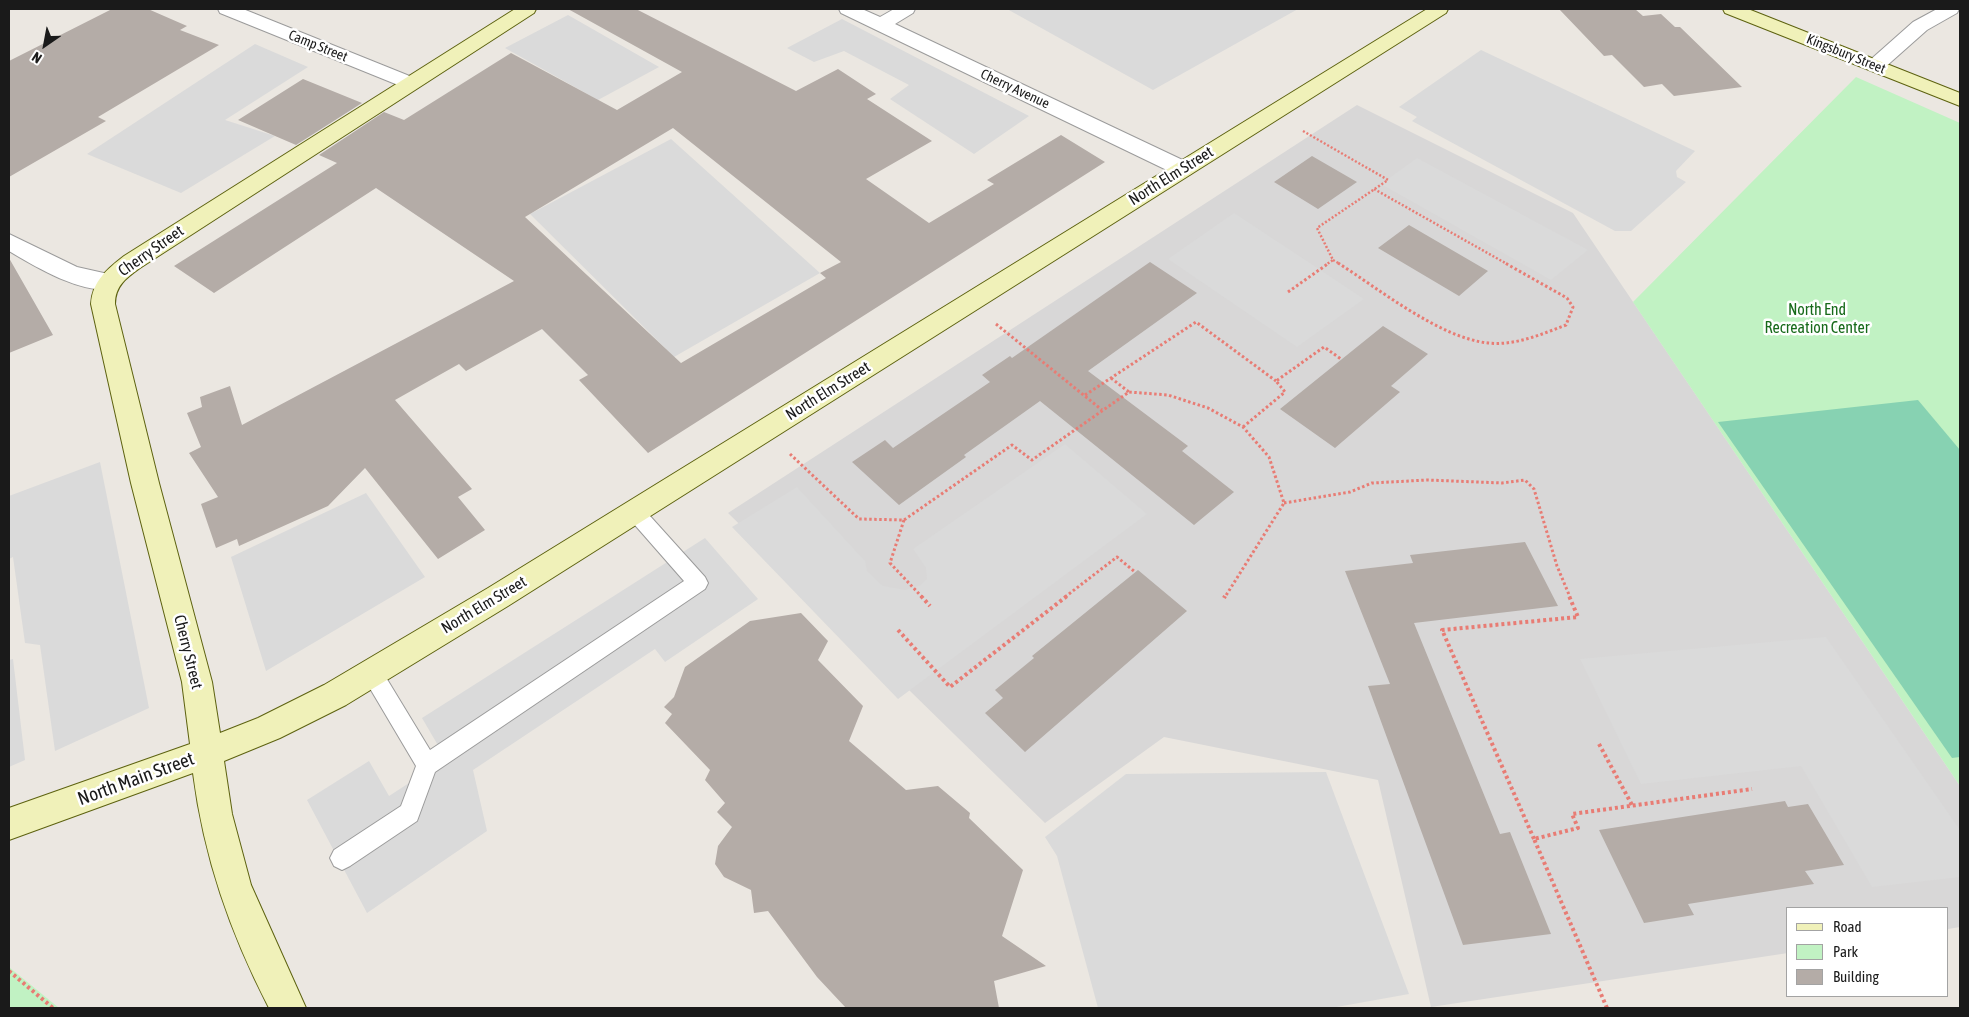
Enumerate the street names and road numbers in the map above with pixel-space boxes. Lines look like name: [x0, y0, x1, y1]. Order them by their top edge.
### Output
street label: Camp Street: [286, 27, 350, 65]
street label: Kingsbury Street: [1804, 31, 1888, 77]
street label: Cherry Avenue: [978, 66, 1052, 112]
street label: North Elm Street: [1125, 142, 1217, 210]
street label: Cherry Street: [115, 221, 187, 281]
street label: North Elm Street: [782, 357, 874, 425]
street label: North Elm Street: [438, 572, 530, 638]
street label: Cherry Street: [170, 613, 206, 691]
street label: North Main Street: [75, 747, 197, 811]

